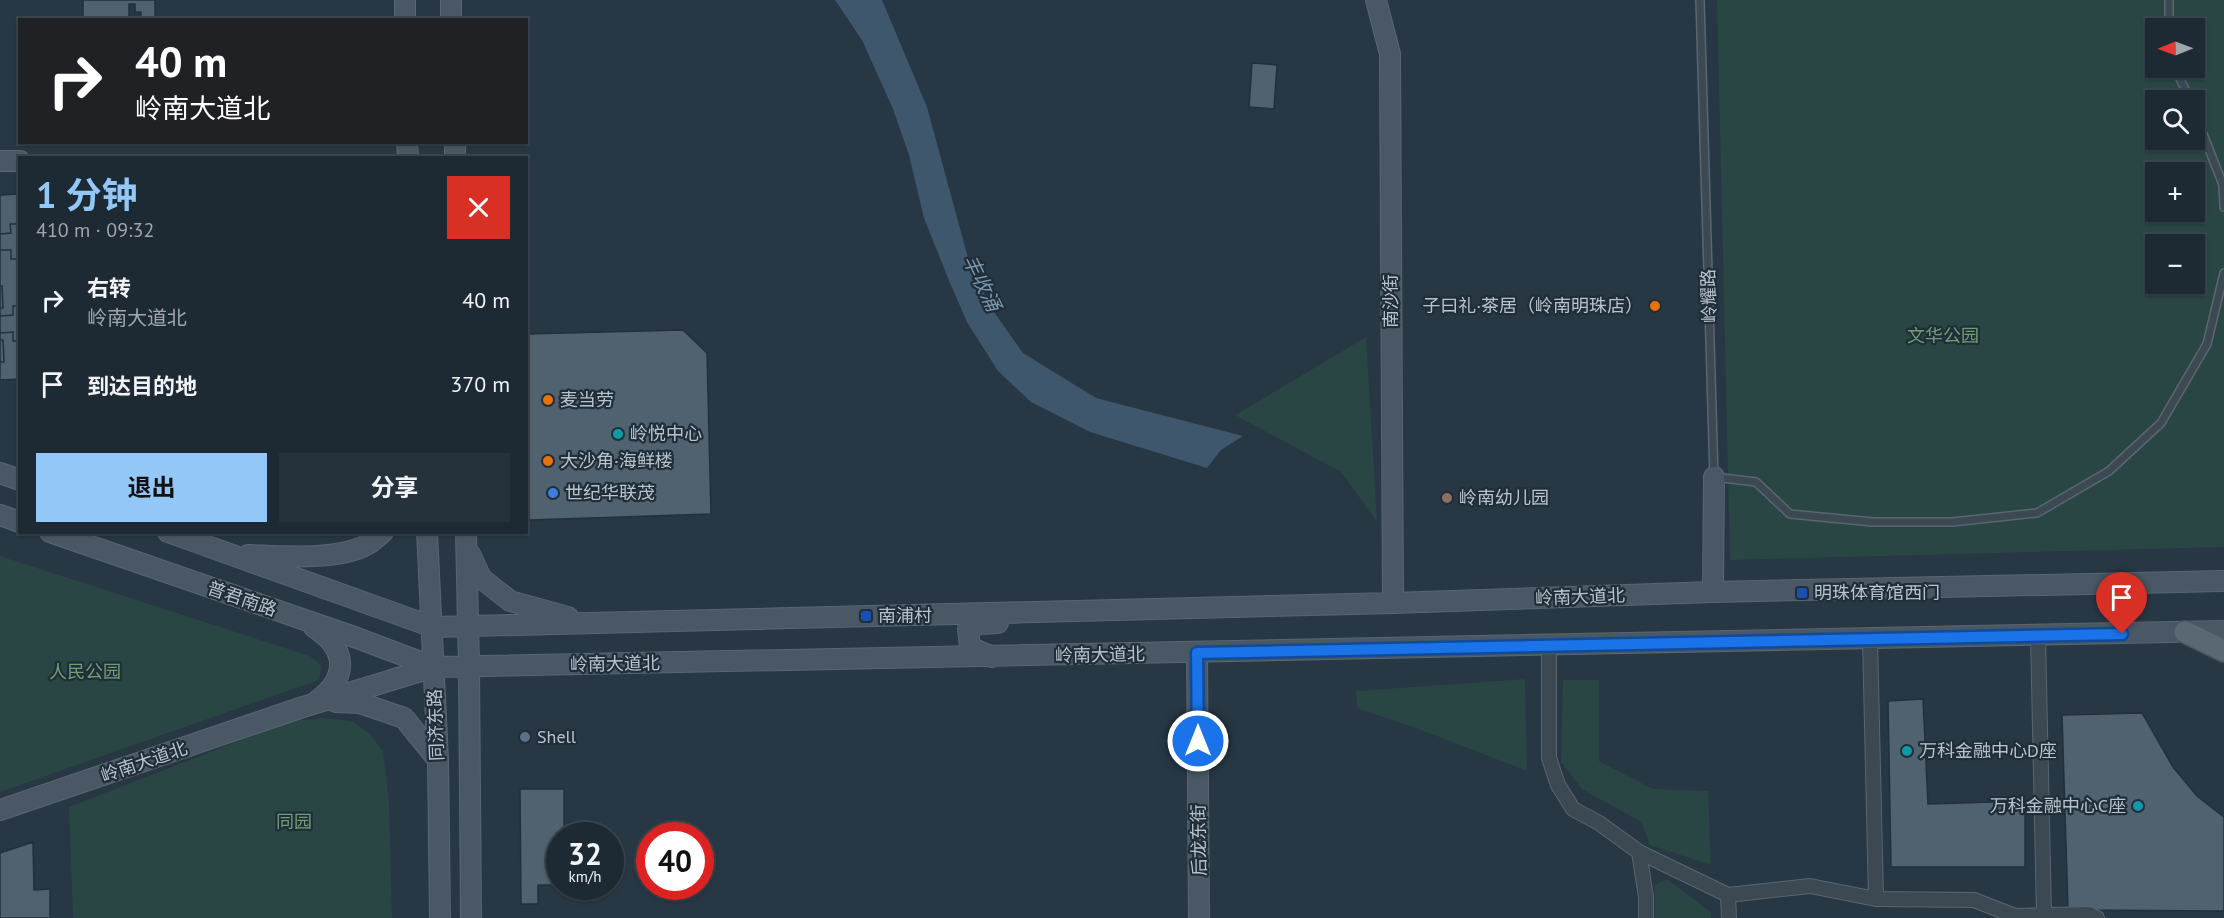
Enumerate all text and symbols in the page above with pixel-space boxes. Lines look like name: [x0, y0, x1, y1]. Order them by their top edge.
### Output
north arrow: [2145, 18, 2205, 78]
map controls: [2145, 18, 2205, 294]
text: 40 m: [135, 34, 227, 89]
icon: right: [36, 42, 114, 120]
button: search: [2145, 90, 2205, 150]
text: 岭南大道北: [135, 91, 270, 125]
button: +: [2145, 162, 2205, 222]
text: 1 分钟: [36, 171, 138, 218]
button: close: [447, 176, 510, 239]
text: 410 m · 09:32: [36, 217, 154, 243]
button: −: [2145, 234, 2205, 294]
water label: 丰收涌: [957, 250, 1008, 317]
street label: 岭耀路: [1696, 269, 1721, 323]
text: 右转: [87, 274, 131, 302]
street label: 南沙街: [1379, 274, 1402, 328]
icon: right: [36, 284, 69, 317]
text: 40 m: [462, 286, 510, 314]
place label: 子曰礼·茶居（岭南明珠店）: [1422, 294, 1643, 317]
marker: 子曰礼·茶居（岭南明珠店）: [1648, 299, 1662, 313]
text: 岭南大道北: [87, 305, 187, 331]
park label: 文华公园: [1907, 324, 1979, 347]
icon: arrive: [36, 368, 69, 401]
text: 370 m: [450, 370, 510, 398]
text: 到达目的地: [87, 372, 197, 400]
place label: 麦当劳: [560, 388, 614, 411]
marker: 麦当劳: [541, 393, 555, 407]
place label: 岭悦中心: [630, 422, 702, 445]
marker: 岭悦中心: [611, 427, 625, 441]
place label: 大沙角·海鲜楼: [560, 449, 673, 472]
button: 退出: [36, 453, 267, 522]
button: 分享: [279, 453, 510, 522]
marker: 大沙角·海鲜楼: [541, 454, 555, 468]
place label: 世纪华联茂: [565, 481, 655, 504]
marker: 世纪华联茂: [546, 486, 560, 500]
place label: 岭南幼儿园: [1459, 486, 1549, 509]
marker: 岭南幼儿园: [1440, 491, 1454, 505]
pin: [2096, 572, 2147, 634]
street label: 普君南路: [204, 576, 280, 621]
place label: 明珠体育馆西门: [1814, 581, 1940, 604]
icon: arrive: [2105, 581, 2138, 614]
street label: 岭南大道北: [1535, 583, 1625, 610]
marker: 明珠体育馆西门: [1795, 586, 1809, 600]
place label: 南浦村: [878, 604, 932, 627]
marker: 南浦村: [859, 609, 873, 623]
street label: 岭南大道北: [1055, 642, 1145, 667]
street label: 岭南大道北: [570, 651, 660, 676]
park label: 人民公园: [49, 660, 121, 683]
street label: 同济东路: [423, 689, 448, 761]
position arrow: [1166, 709, 1230, 773]
place label: Shell: [537, 725, 577, 748]
marker: Shell: [518, 730, 532, 744]
street label: 岭南大道北: [98, 736, 190, 787]
place label: 万科金融中心D座: [1919, 739, 2057, 762]
marker: 万科金融中心D座: [1900, 744, 1914, 758]
place label: 万科金融中心C座: [1990, 794, 2126, 817]
marker: 万科金融中心C座: [2131, 799, 2145, 813]
street label: 后龙东街: [1186, 804, 1211, 876]
park label: 同园: [276, 810, 312, 833]
speed limit sign: 40: [636, 822, 714, 900]
text: 32: [568, 834, 602, 873]
text: km/h: [569, 867, 601, 886]

